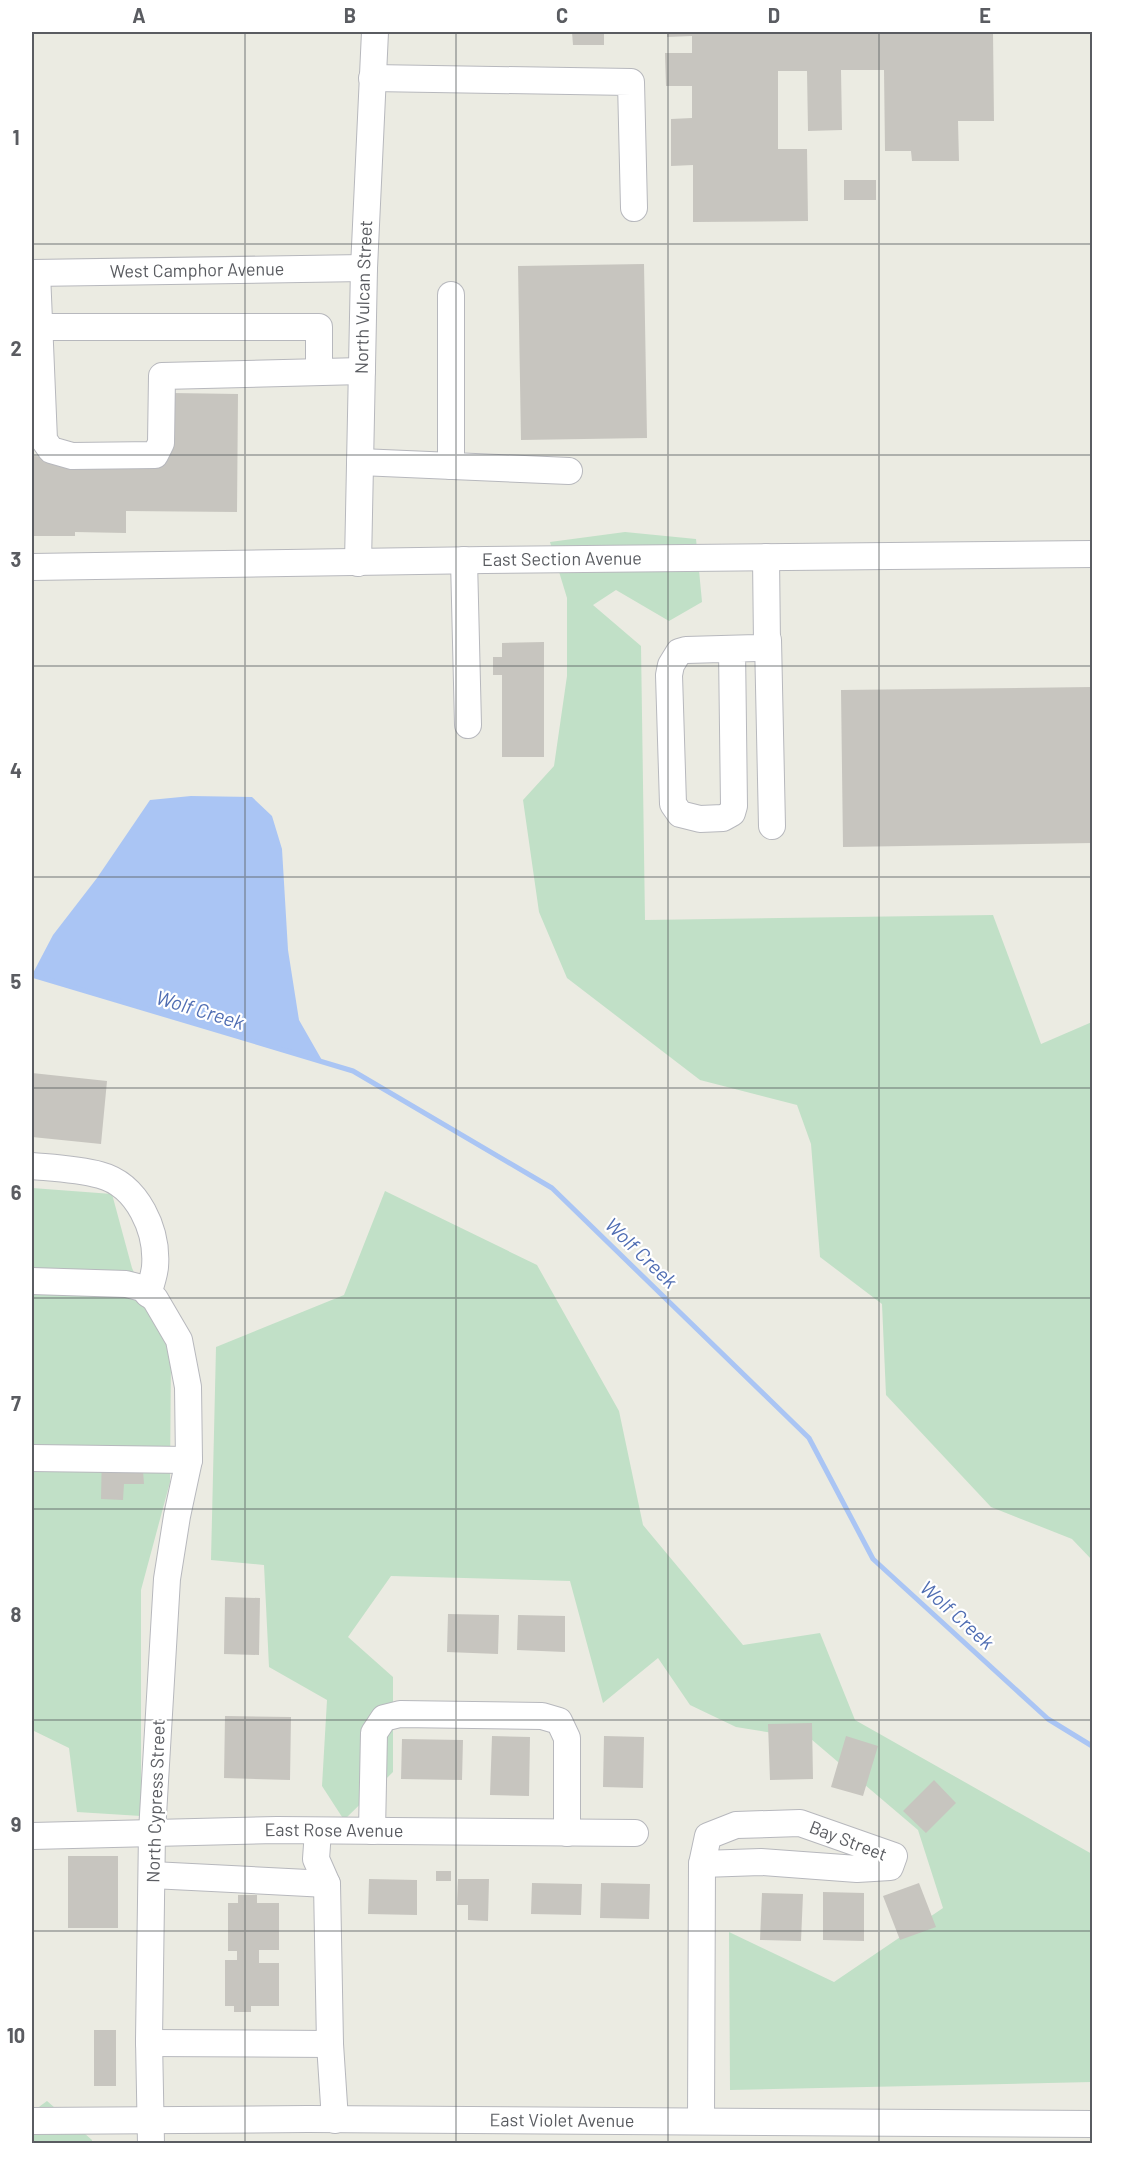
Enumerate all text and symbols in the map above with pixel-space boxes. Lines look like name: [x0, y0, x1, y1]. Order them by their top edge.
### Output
text: A: [132, 3, 146, 27]
text: B: [344, 3, 356, 27]
text: C: [556, 3, 568, 27]
text: D: [768, 3, 780, 27]
text: E: [979, 3, 991, 27]
text: 1: [12, 125, 20, 149]
street label: North Vulcan Street: [350, 220, 376, 374]
street label: West Camphor Avenue: [109, 257, 285, 282]
text: 2: [10, 336, 22, 360]
street label: East Section Avenue: [482, 546, 642, 570]
text: 3: [11, 547, 21, 571]
text: 4: [10, 758, 22, 782]
text: 5: [11, 969, 22, 993]
water label: Wolf Creek: [153, 984, 248, 1034]
text: 6: [11, 1180, 22, 1204]
water label: Wolf Creek: [601, 1212, 683, 1293]
text: 7: [11, 1391, 21, 1415]
water label: Wolf Creek: [916, 1575, 1000, 1654]
text: 8: [11, 1602, 22, 1626]
street label: North Cypress Street: [141, 1719, 169, 1883]
text: 9: [11, 1812, 21, 1836]
street label: Bay Street: [806, 1815, 890, 1865]
street label: East Rose Avenue: [264, 1818, 403, 1841]
text: 10: [7, 2023, 25, 2047]
street label: East Violet Avenue: [489, 2108, 635, 2131]

